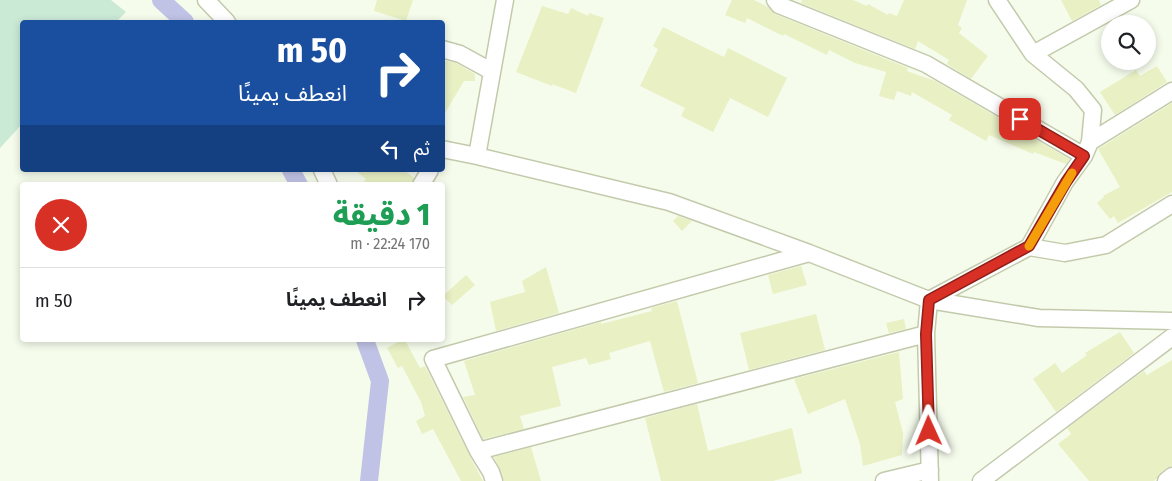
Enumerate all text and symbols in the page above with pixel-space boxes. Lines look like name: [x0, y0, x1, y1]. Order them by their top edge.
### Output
map controls: [1101, 15, 1156, 70]
button: search: [1101, 15, 1156, 70]
text: 50 m: [277, 29, 347, 71]
icon: right: [365, 40, 430, 105]
text: انعطف يمينًا: [238, 80, 347, 107]
pin: [999, 98, 1041, 140]
icon: arrive: [1006, 105, 1034, 133]
icon: left: [376, 135, 404, 163]
text: ثم: [414, 137, 430, 160]
text: 1 دقيقة: [333, 197, 430, 233]
button: close: [35, 199, 87, 251]
text: 170 m · 22:24: [350, 234, 430, 253]
icon: right: [402, 286, 430, 314]
text: انعطف يمينًا: [286, 288, 387, 311]
text: 50 m: [35, 289, 73, 312]
position arrow: [902, 404, 954, 456]

